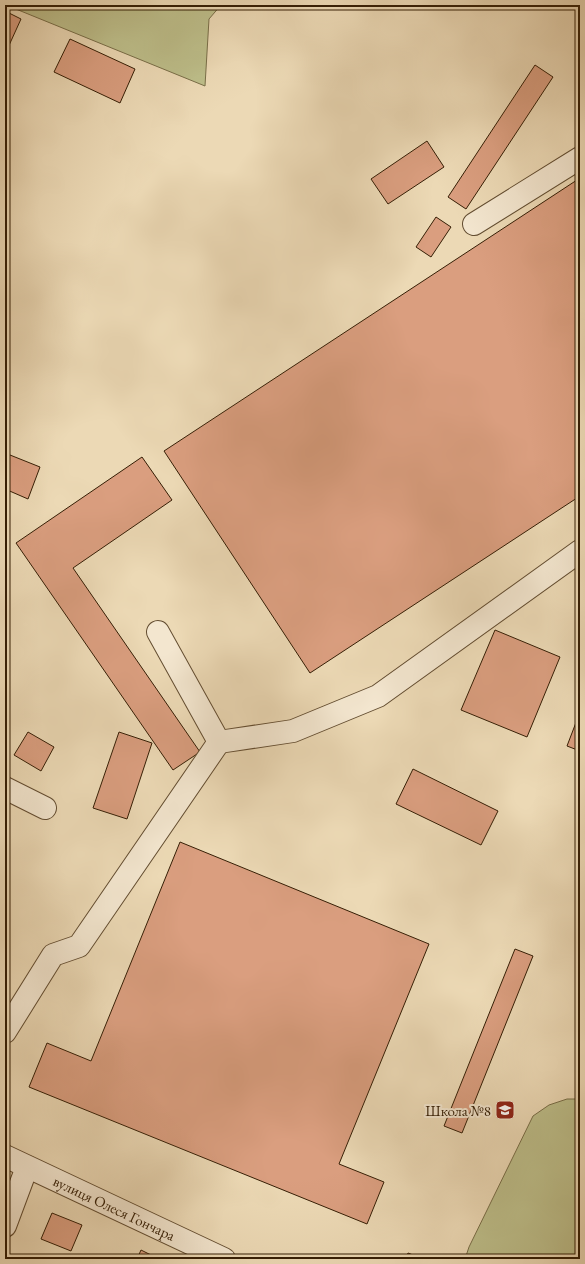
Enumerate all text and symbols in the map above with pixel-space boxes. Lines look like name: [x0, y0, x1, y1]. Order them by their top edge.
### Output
school or university icon: Школа №8: [494, 1099, 516, 1121]
place label: Школа №8: [425, 1101, 491, 1120]
street label: вулиця Олеся Гончара: [50, 1171, 179, 1244]

